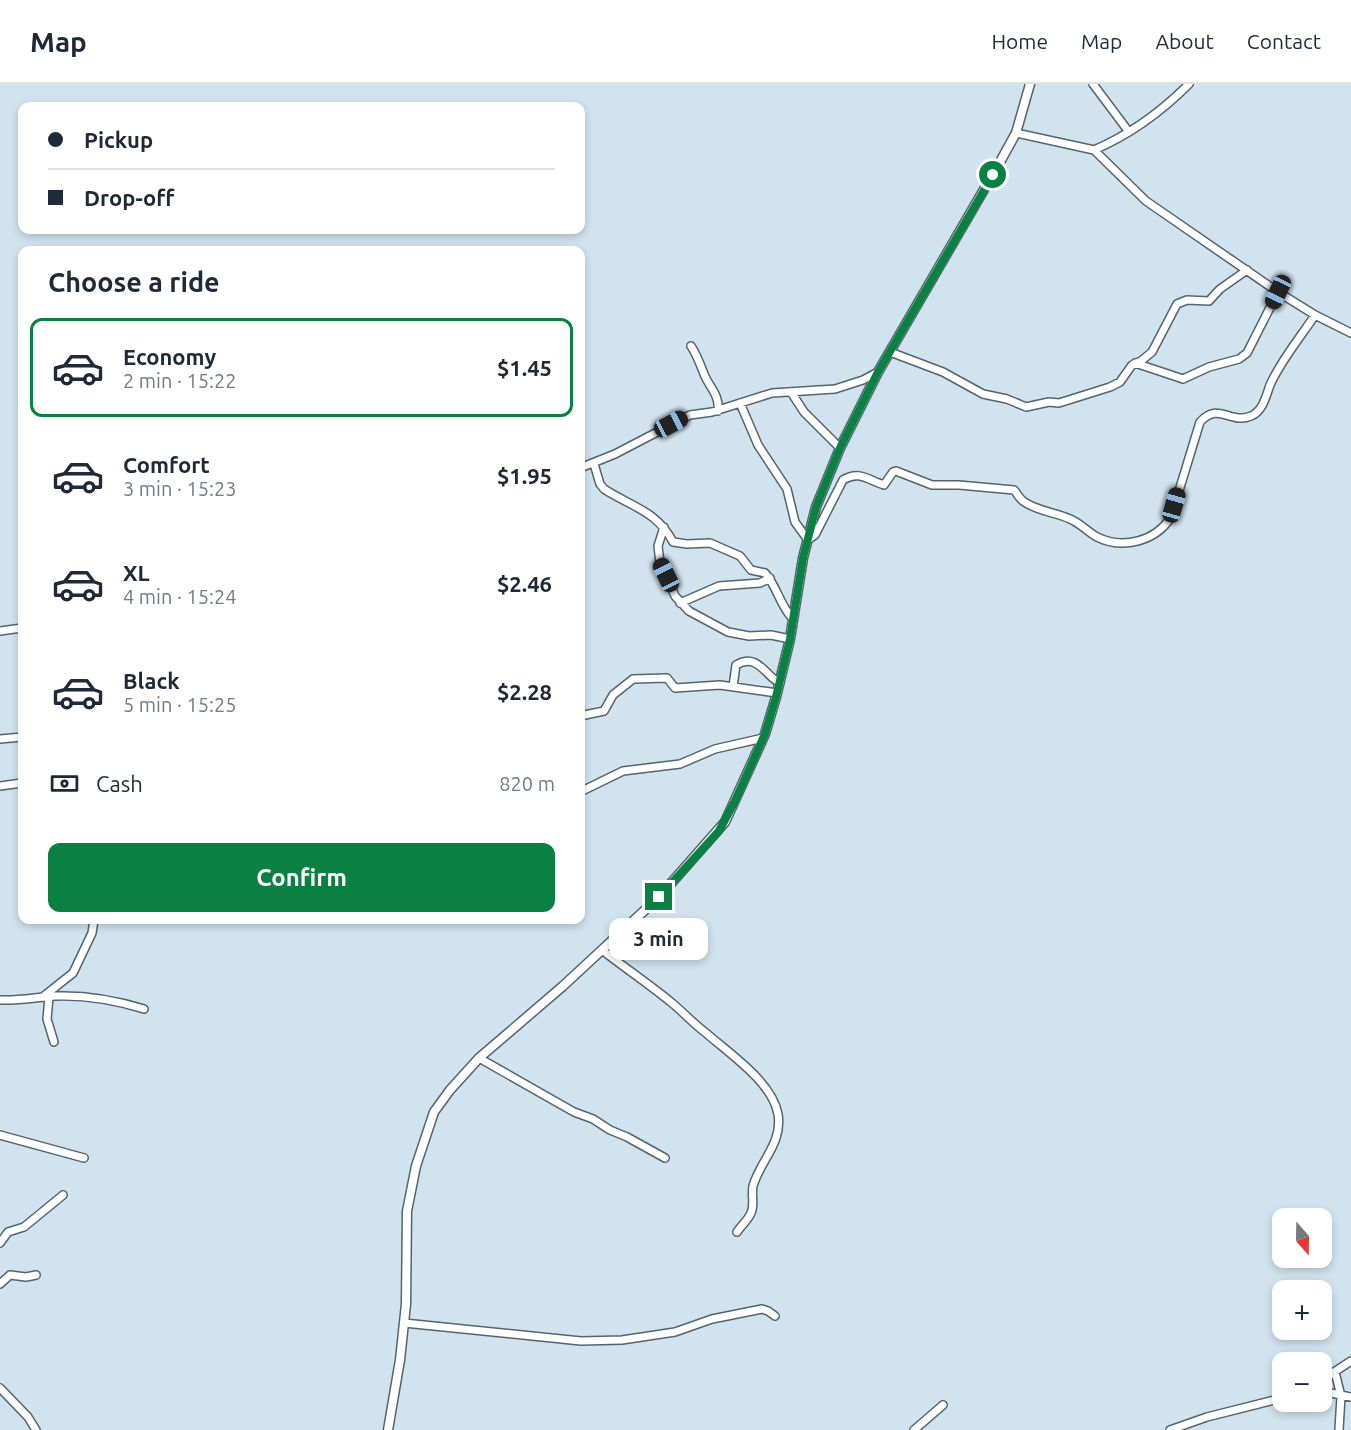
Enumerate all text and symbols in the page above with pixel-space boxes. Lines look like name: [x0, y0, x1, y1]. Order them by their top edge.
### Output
text: Map: [30, 26, 87, 57]
text: Home: [991, 29, 1048, 53]
text: Map: [1081, 29, 1122, 53]
text: About: [1155, 29, 1214, 53]
text: Contact: [1247, 29, 1321, 53]
text: Pickup: [84, 127, 153, 152]
route start: [979, 161, 1006, 188]
text: Drop-off: [84, 185, 174, 210]
text: Choose a ride: [48, 267, 220, 297]
car: [1262, 272, 1294, 312]
icon: car: [51, 341, 105, 395]
text: Economy: [123, 344, 216, 369]
text: $1.45: [497, 355, 552, 380]
text: 2 min · 15:22: [123, 369, 237, 392]
car: [651, 408, 691, 440]
icon: car: [51, 449, 105, 503]
text: Comfort: [123, 452, 210, 477]
text: $1.95: [497, 463, 552, 488]
text: 3 min · 15:23: [123, 477, 237, 500]
car: [1160, 485, 1188, 525]
car: [650, 555, 682, 595]
icon: car: [51, 557, 105, 611]
text: XL: [123, 560, 150, 585]
text: $2.46: [497, 571, 552, 596]
text: 4 min · 15:24: [123, 585, 237, 608]
icon: car: [51, 665, 105, 719]
text: Black: [123, 668, 180, 693]
text: $2.28: [497, 679, 552, 704]
text: 5 min · 15:25: [123, 693, 237, 716]
icon: cash: [48, 767, 81, 800]
text: Cash: [96, 771, 143, 796]
text: 820 m: [499, 772, 555, 795]
button: Confirm: [48, 843, 555, 912]
route end: [645, 883, 672, 910]
callout: 3 min: [610, 918, 708, 960]
text: 3 min: [633, 927, 684, 950]
north arrow: [1272, 1208, 1332, 1268]
map controls: [1272, 1208, 1332, 1412]
button: +: [1272, 1280, 1332, 1340]
button: −: [1272, 1352, 1332, 1412]

